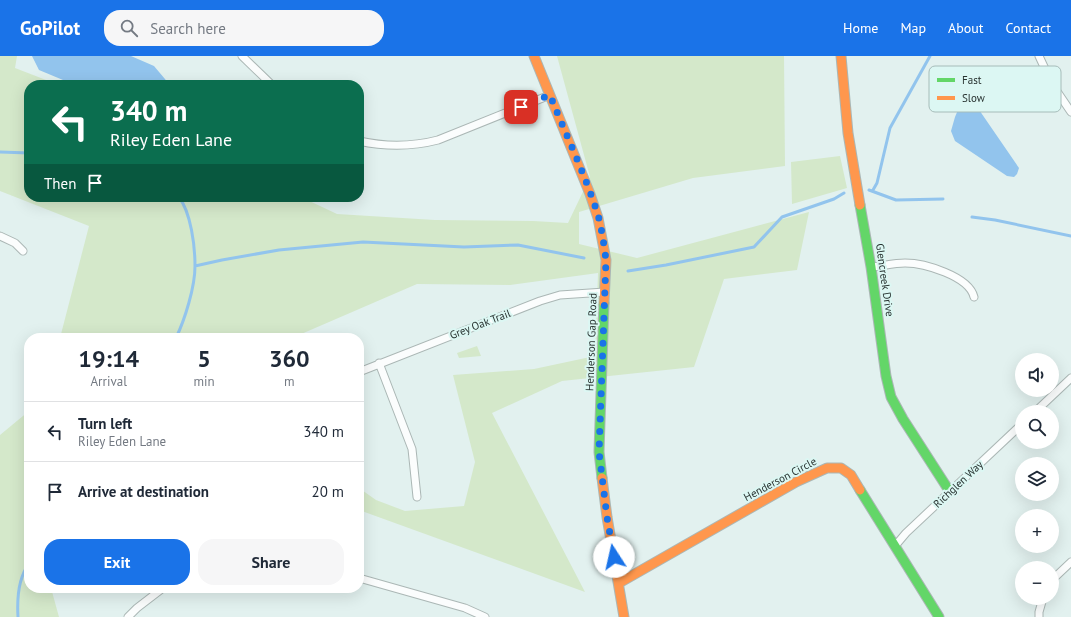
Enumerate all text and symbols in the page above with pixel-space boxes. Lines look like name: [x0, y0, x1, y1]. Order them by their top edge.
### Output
search box: [104, 10, 384, 46]
text: GoPilot: [20, 16, 80, 40]
icon: search: [118, 17, 140, 39]
text: Search here: [150, 19, 226, 38]
text: Home: [843, 19, 878, 37]
text: Map: [900, 19, 926, 37]
text: About: [948, 19, 984, 37]
text: Contact: [1006, 19, 1051, 37]
legend: [929, 66, 1061, 112]
text: Fast: [962, 73, 982, 87]
pin: [504, 90, 538, 124]
text: Slow: [962, 91, 985, 105]
text: 340 m: [110, 92, 187, 129]
icon: left: [44, 96, 96, 148]
icon: arrive: [510, 96, 532, 118]
text: Riley Eden Lane: [110, 128, 232, 151]
icon: arrive: [84, 172, 106, 194]
text: Then: [44, 174, 76, 193]
street label: Glencreek Drive: [873, 242, 897, 318]
street label: Henderson Gap Road: [582, 293, 600, 391]
street label: Grey Oak Trail: [447, 306, 513, 342]
text: 19:14: [78, 343, 139, 374]
text: 5: [197, 343, 211, 374]
text: 360: [269, 343, 310, 374]
map controls: [1015, 353, 1059, 605]
button: sound: [1015, 353, 1059, 397]
text: Arrival: [91, 373, 127, 390]
text: min: [193, 373, 215, 390]
text: m: [284, 373, 295, 390]
button: search: [1015, 405, 1059, 449]
text: Turn left: [78, 414, 132, 433]
icon: left: [44, 421, 66, 443]
text: 340 m: [303, 422, 344, 441]
text: Riley Eden Lane: [78, 433, 166, 450]
street label: Henderson Circle: [741, 454, 819, 504]
street label: Richglen Way: [930, 457, 987, 511]
button: layers: [1015, 457, 1059, 501]
icon: arrive: [44, 481, 66, 503]
text: Arrive at destination: [78, 482, 209, 501]
text: 20 m: [311, 482, 344, 501]
button: +: [1015, 509, 1059, 553]
position arrow: [593, 536, 635, 578]
button: Exit: [44, 539, 190, 585]
button: Share: [198, 539, 344, 585]
button: −: [1015, 561, 1059, 605]

